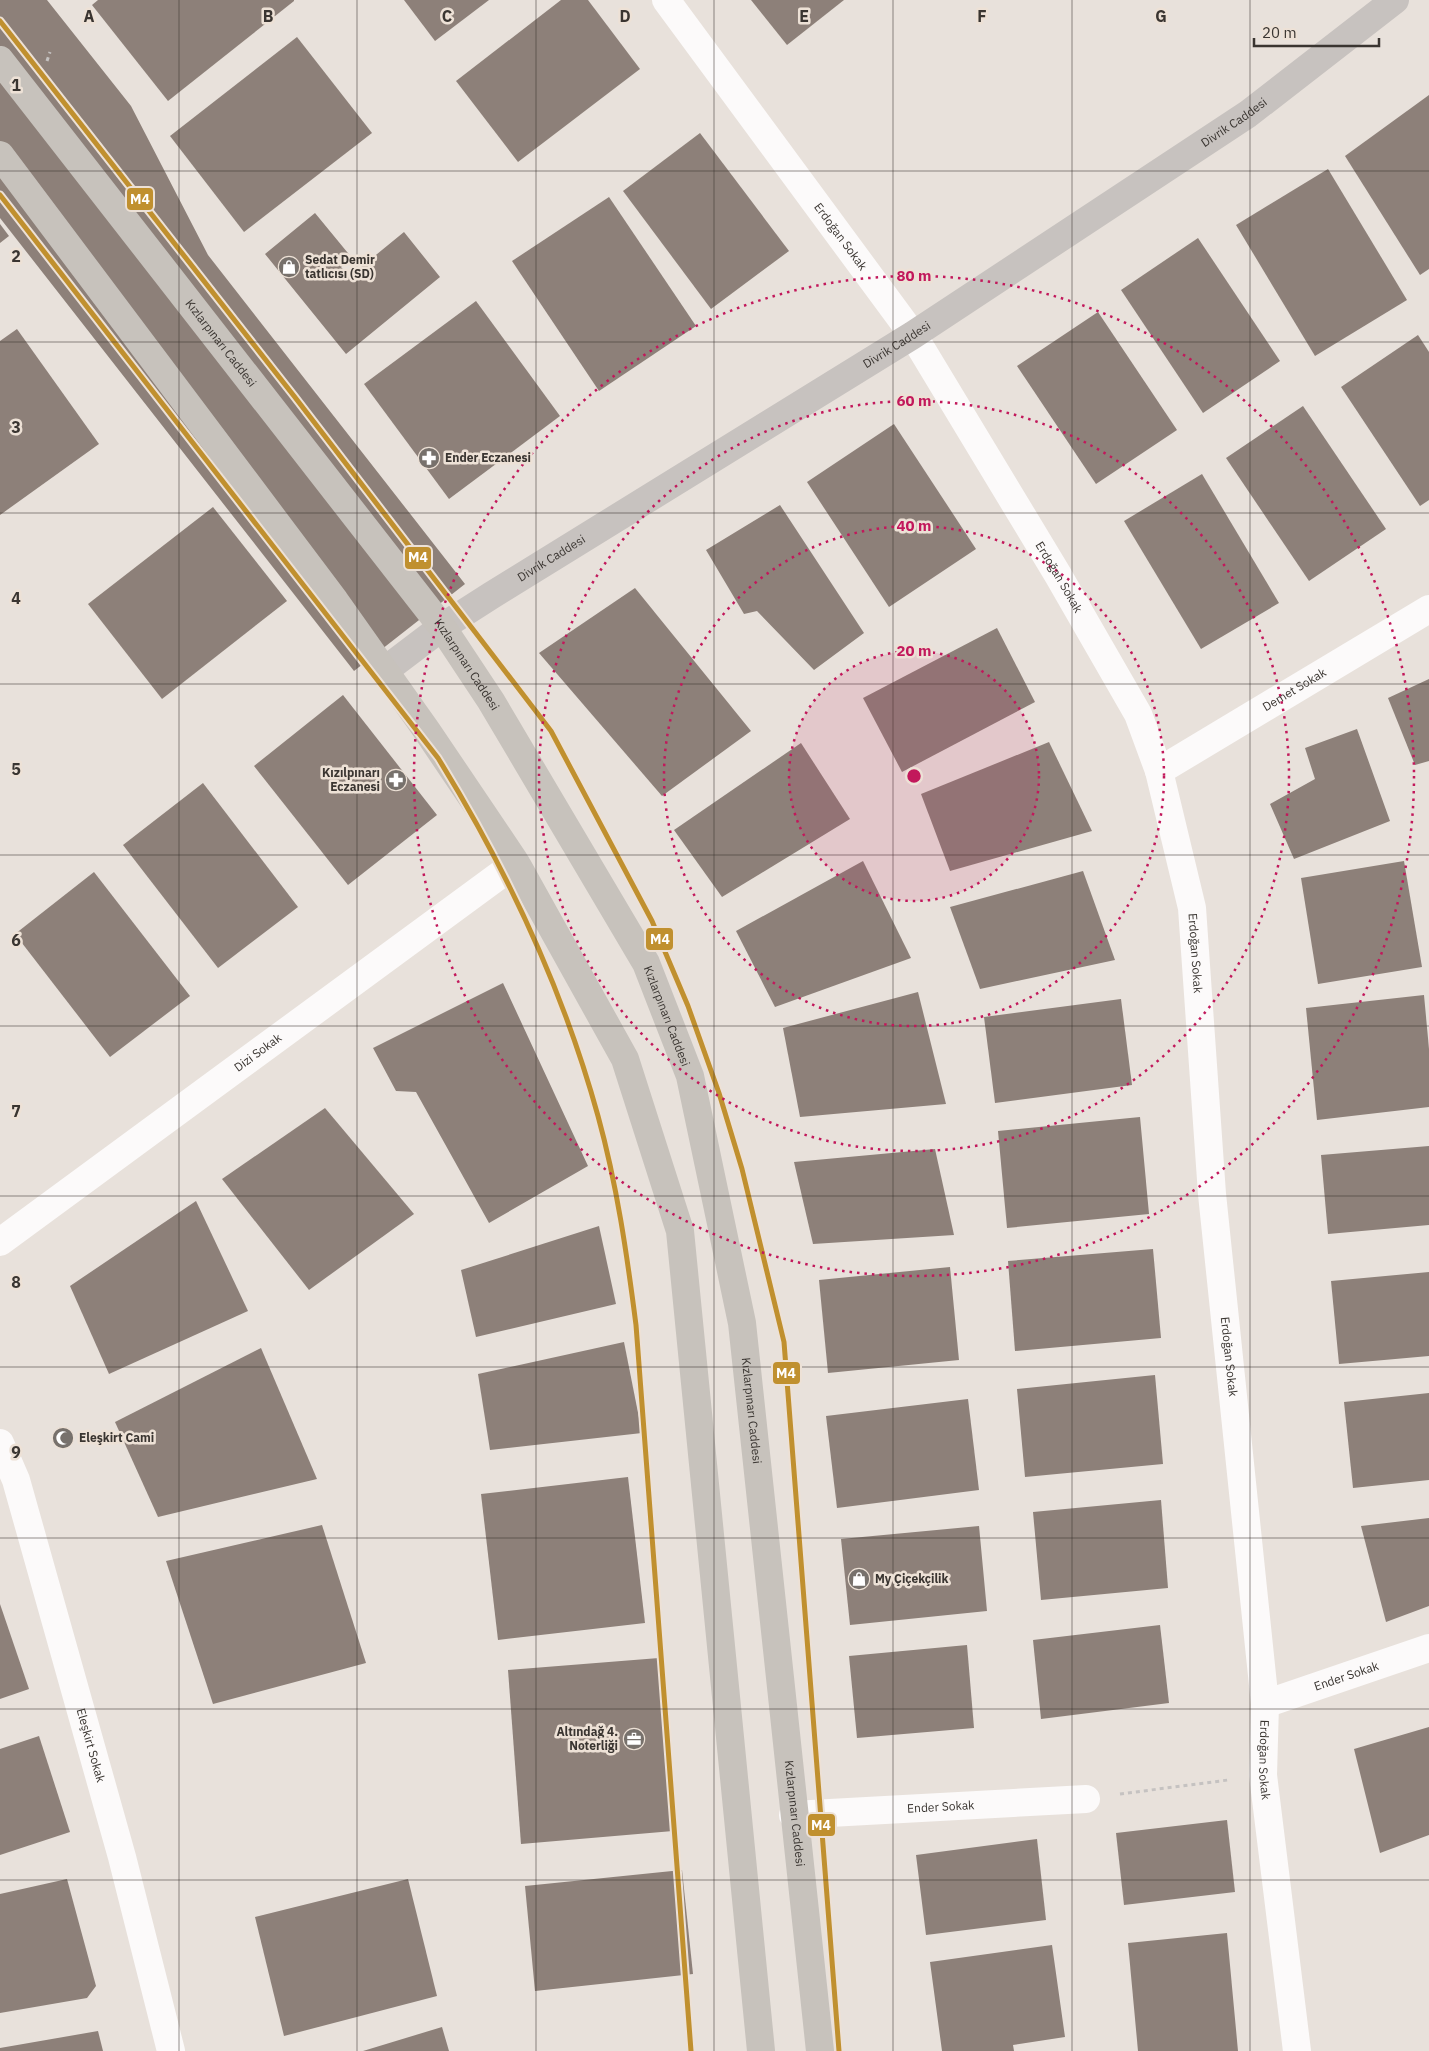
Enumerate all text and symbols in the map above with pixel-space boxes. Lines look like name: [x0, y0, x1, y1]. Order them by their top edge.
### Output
text: A: [84, 6, 95, 26]
text: B: [263, 6, 274, 26]
text: C: [442, 6, 452, 26]
text: D: [619, 6, 631, 26]
text: E: [799, 6, 809, 26]
text: F: [977, 6, 987, 26]
text: G: [1155, 6, 1167, 26]
scale bar: [1254, 15, 1379, 47]
text: 20 m: [1262, 23, 1297, 42]
text: 1: [11, 75, 21, 95]
street label: Divrik Caddesi: [1198, 94, 1270, 150]
line badge: M4: [126, 187, 154, 211]
text: M4: [130, 190, 150, 208]
street label: Erdoğan Sokak: [811, 200, 871, 274]
text: 2: [11, 246, 21, 266]
place label: Sedat Demir tatlıcısı (SD): [305, 252, 375, 281]
shop icon: Sedat Demir tatlıcısı (SD): [277, 255, 301, 279]
text: 80 m: [897, 266, 931, 285]
street label: Kızlarpınarı Caddesi: [182, 296, 260, 390]
street label: Divrik Caddesi: [860, 318, 933, 371]
text: 60 m: [897, 391, 931, 410]
text: 3: [11, 417, 21, 437]
pharmacy icon: Ender Eczanesi: [417, 446, 441, 470]
place label: Ender Eczanesi: [445, 450, 531, 465]
text: 40 m: [897, 516, 931, 535]
street label: Divrik Caddesi: [515, 531, 588, 584]
street label: Erdoğan Sokak: [1033, 539, 1086, 616]
line badge: M4: [404, 546, 432, 570]
text: M4: [408, 548, 428, 566]
text: 4: [11, 588, 21, 608]
street label: Kızlarpınarı Caddesi: [431, 615, 503, 713]
text: 20 m: [897, 641, 931, 660]
street label: Demet Sokak: [1260, 664, 1329, 714]
text: 5: [11, 759, 21, 779]
place label: Kızılpınarı Eczanesi: [322, 765, 380, 794]
centre of rings: [905, 767, 923, 785]
pharmacy icon: Kızılpınarı Eczanesi: [384, 768, 408, 792]
street label: Erdoğan Sokak: [1185, 913, 1206, 994]
line badge: M4: [645, 927, 674, 951]
text: 6: [11, 930, 21, 950]
text: M4: [650, 930, 670, 948]
street label: Kızlarpınarı Caddesi: [641, 963, 694, 1068]
street label: Dizi Sokak: [231, 1029, 285, 1075]
text: 7: [11, 1101, 21, 1121]
text: 8: [11, 1272, 21, 1292]
street label: Erdoğan Sokak: [1218, 1316, 1241, 1398]
street label: Kızlarpınarı Caddesi: [739, 1357, 765, 1465]
line badge: M4: [772, 1361, 801, 1385]
text: M4: [776, 1364, 796, 1382]
mosque icon: Eleşkirt Cami: [51, 1426, 75, 1450]
place label: Eleşkirt Cami: [79, 1430, 154, 1445]
text: 9: [11, 1442, 21, 1462]
shop icon: My Çiçekçilik: [847, 1567, 871, 1591]
place label: My Çiçekçilik: [875, 1571, 949, 1586]
street label: Ender Sokak: [1312, 1658, 1381, 1694]
street label: Eleşkirt Sokak: [74, 1707, 109, 1785]
street label: Erdoğan Sokak: [1256, 1720, 1274, 1801]
place label: Altındağ 4. Noterliği: [556, 1724, 618, 1753]
office icon: Altındağ 4. Noterliği: [622, 1727, 646, 1751]
street label: Kızlarpınarı Caddesi: [782, 1759, 808, 1867]
street label: Ender Sokak: [907, 1797, 975, 1816]
line badge: M4: [807, 1813, 836, 1837]
text: M4: [811, 1816, 831, 1834]

